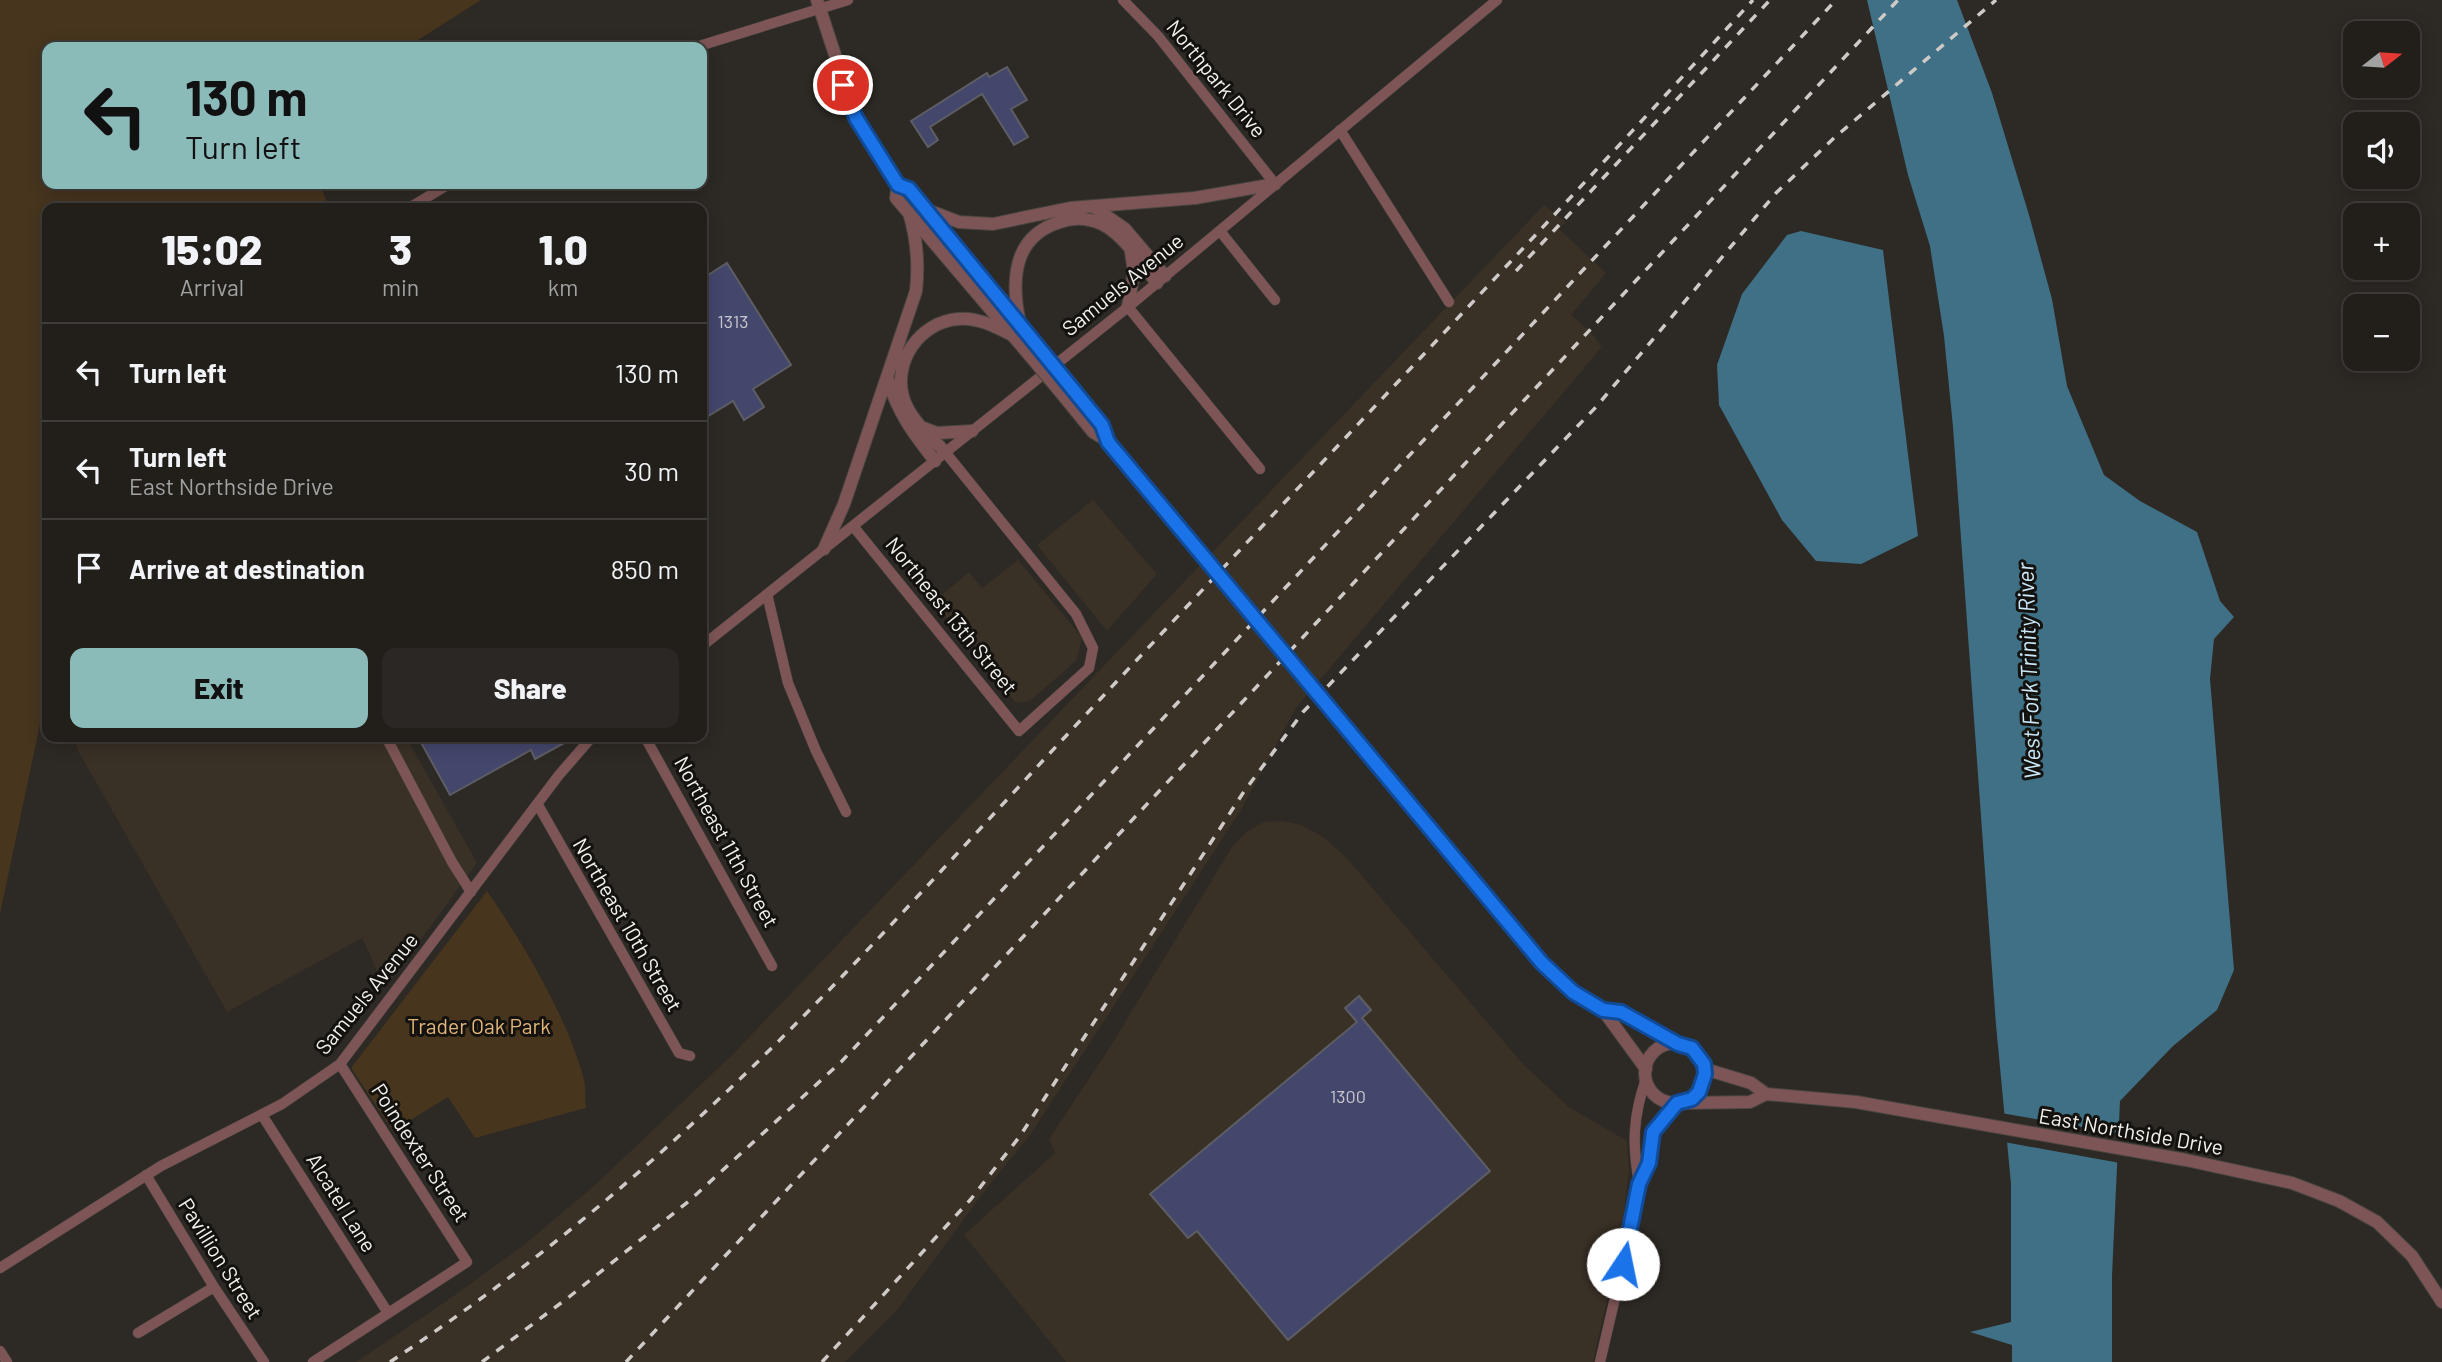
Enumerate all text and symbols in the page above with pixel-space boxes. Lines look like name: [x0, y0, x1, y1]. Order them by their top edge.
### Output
street label: Northpark Drive: [1162, 14, 1272, 142]
north arrow: [2343, 21, 2420, 98]
map controls: [2343, 21, 2420, 371]
pin: [813, 55, 873, 115]
icon: arrive: [824, 66, 862, 104]
text: 130 m: [185, 67, 307, 126]
icon: left: [70, 70, 161, 161]
button: sound: [2343, 112, 2420, 189]
text: Turn left: [185, 127, 302, 165]
button: +: [2343, 203, 2420, 280]
text: 15:02: [161, 223, 263, 273]
text: 3: [389, 223, 412, 273]
text: 1.0: [539, 223, 588, 273]
street label: Samuels Avenue: [1056, 227, 1188, 340]
text: Arrival: [180, 273, 244, 301]
text: min: [382, 273, 419, 301]
text: km: [548, 273, 578, 301]
button: −: [2343, 294, 2420, 371]
house number: 1313: [717, 310, 749, 332]
icon: left: [70, 353, 108, 391]
text: Turn left: [129, 357, 227, 388]
text: 130 m: [615, 357, 679, 388]
text: Turn left: [129, 441, 227, 472]
icon: left: [70, 451, 108, 489]
text: 30 m: [624, 455, 679, 486]
text: East Northside Drive: [129, 472, 334, 500]
street label: Northeast 13th Street: [881, 531, 1023, 699]
icon: arrive: [70, 549, 108, 587]
text: Arrive at destination: [129, 553, 365, 584]
text: 850 m: [611, 553, 679, 584]
water label: West Fork Trinity River: [2010, 561, 2046, 780]
button: Exit: [70, 648, 368, 728]
button: Share: [382, 648, 679, 728]
street label: Northeast 11th Street: [670, 752, 785, 931]
street label: Northeast 10th Street: [569, 833, 688, 1015]
street label: Samuels Avenue: [309, 927, 422, 1059]
park label: Trader Oak Park: [407, 1013, 551, 1038]
street label: Poindexter Street: [367, 1078, 475, 1226]
house number: 1300: [1330, 1085, 1366, 1107]
street label: East Northside Drive: [2037, 1102, 2226, 1159]
street label: Alcatel Lane: [302, 1148, 382, 1256]
street label: Pavillion Street: [174, 1193, 268, 1323]
position arrow: [1586, 1227, 1660, 1301]

